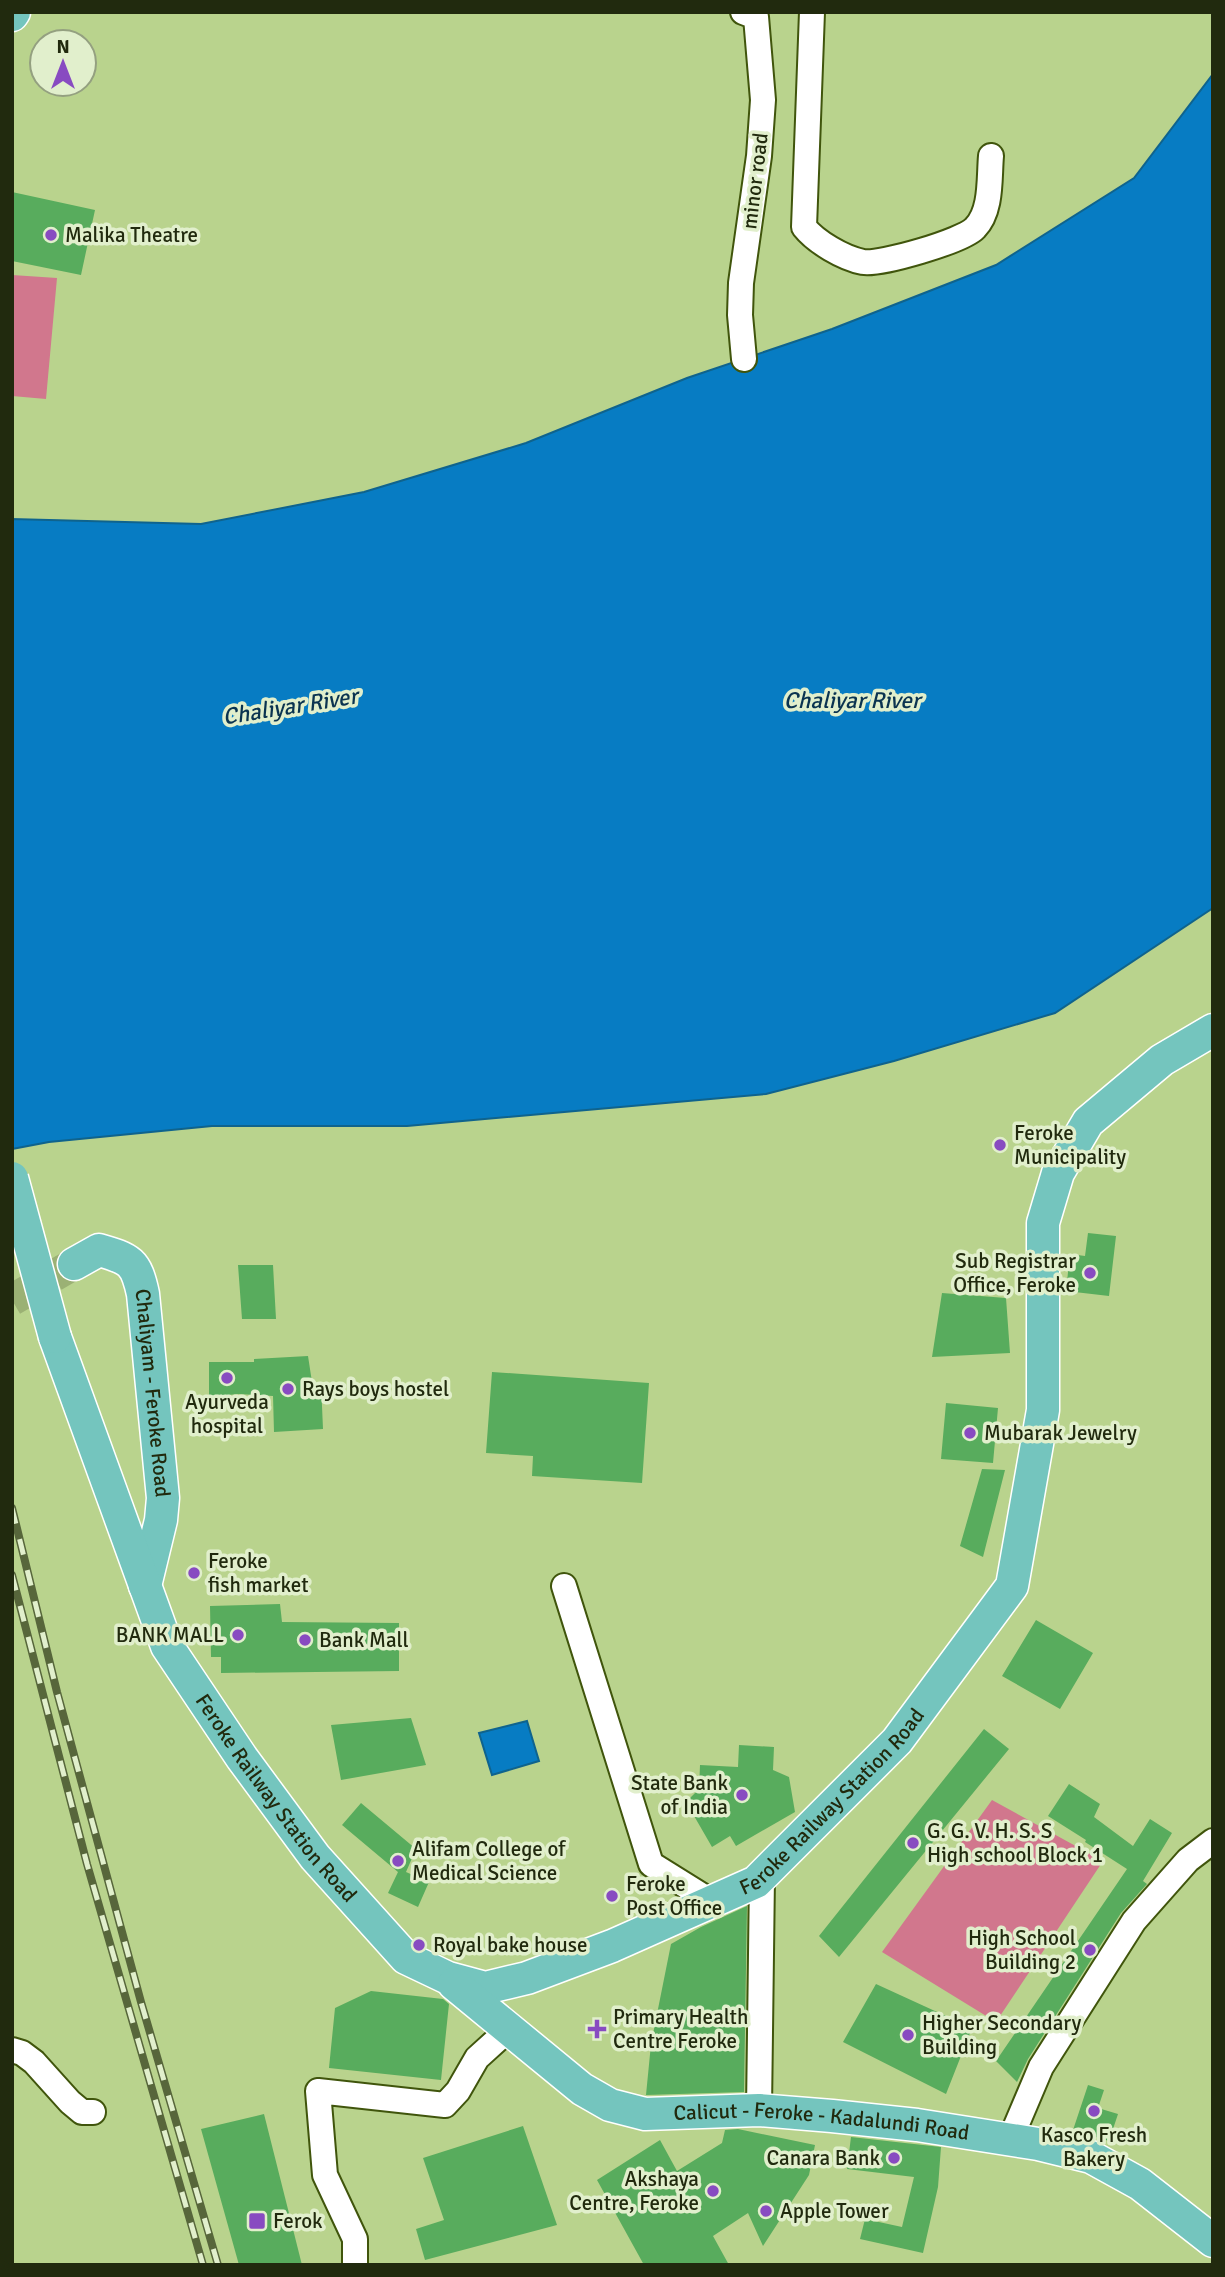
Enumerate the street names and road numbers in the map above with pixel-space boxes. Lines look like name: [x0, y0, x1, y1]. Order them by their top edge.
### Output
street label: minor road: [736, 131, 774, 231]
street label: Chaliyam - Feroke Road: [130, 1287, 176, 1498]
street label: Feroke Railway Station Road: [190, 1689, 362, 1908]
street label: Feroke Railway Station Road: [735, 1703, 930, 1901]
street label: Calicut - Feroke - Kadalundi Road: [673, 2097, 971, 2146]

